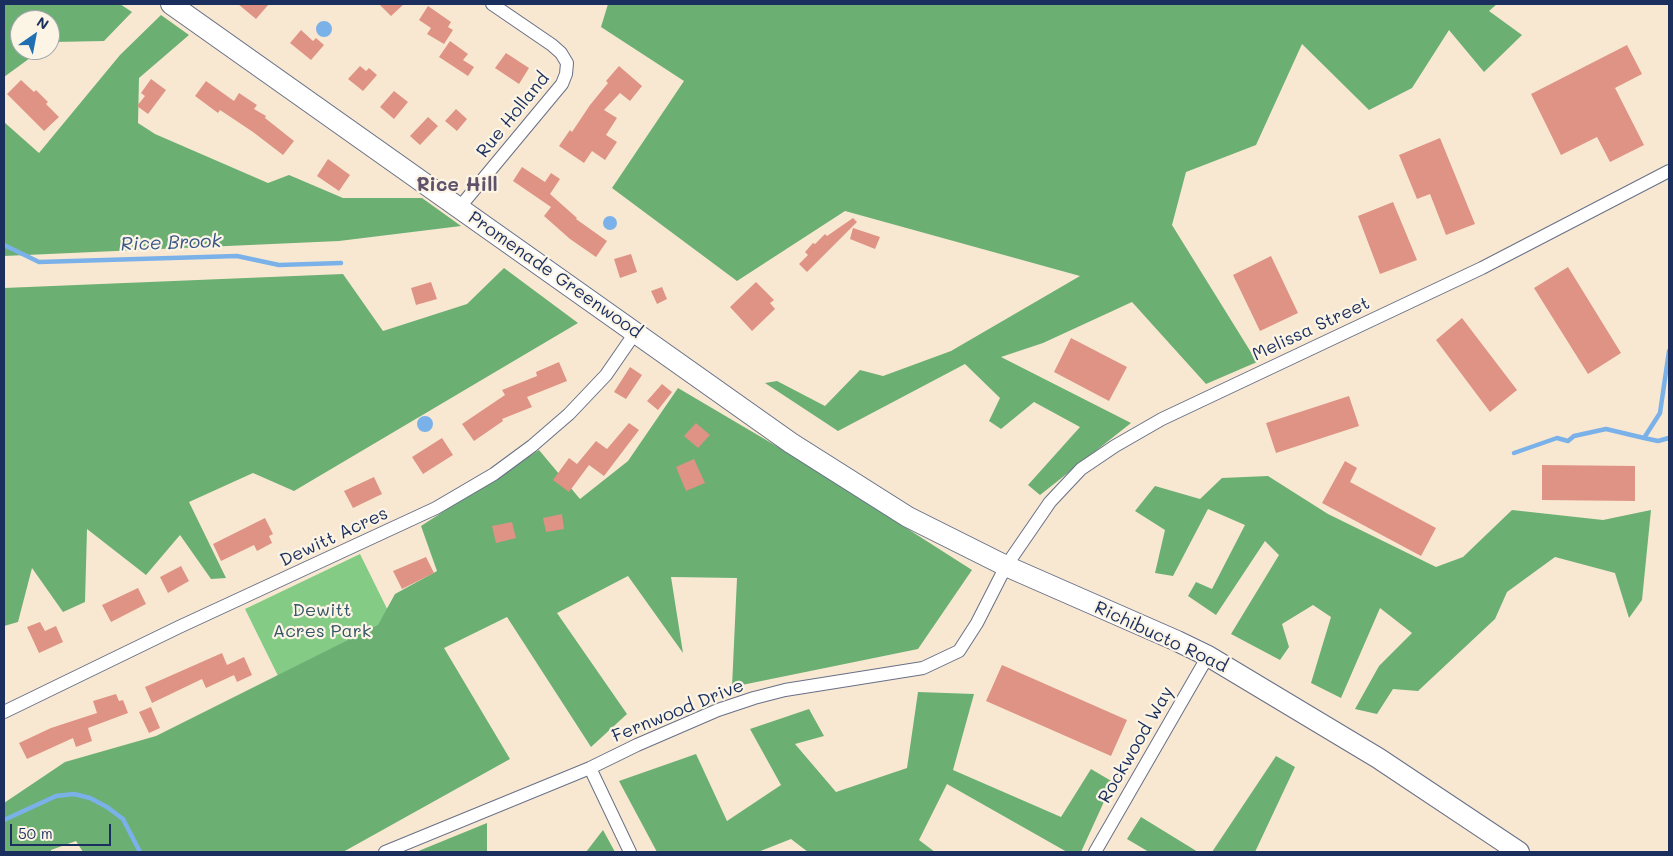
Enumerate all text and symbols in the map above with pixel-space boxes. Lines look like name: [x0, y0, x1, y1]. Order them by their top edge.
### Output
north arrow: [10, 10, 60, 60]
text: N: [33, 12, 53, 34]
street label: Rue Holland: [472, 68, 554, 162]
district label: Rice Hill: [416, 174, 498, 196]
street label: Promenade Greenwood: [464, 207, 646, 343]
water label: Rice Brook: [120, 230, 222, 256]
street label: Melissa Street: [1249, 292, 1373, 366]
street label: Dewitt Acres: [277, 503, 391, 571]
street label: Richibucto Road: [1091, 597, 1231, 677]
park label: Dewitt Acres Park: [273, 599, 371, 642]
street label: Fernwood Drive: [609, 675, 747, 747]
street label: Rockwood Way: [1094, 683, 1178, 807]
scale bar: [12, 814, 114, 846]
text: 50 m: [18, 823, 53, 843]

